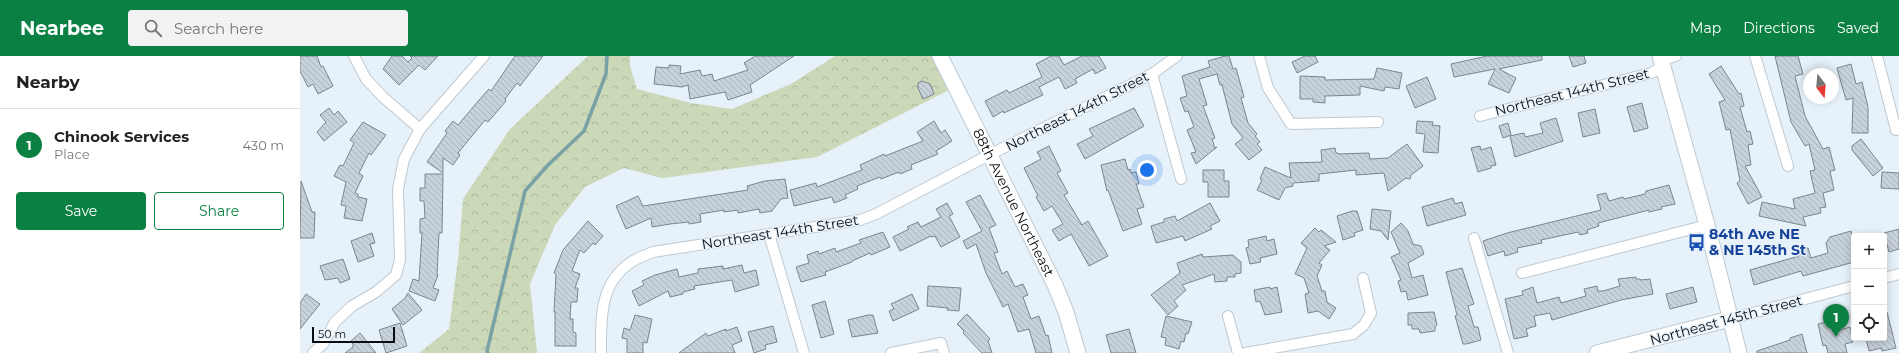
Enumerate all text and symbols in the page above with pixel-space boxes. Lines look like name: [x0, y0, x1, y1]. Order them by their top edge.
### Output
search box: [128, 10, 408, 46]
text: Nearbee: [20, 17, 104, 40]
icon: search: [142, 17, 164, 39]
text: Search here: [174, 19, 263, 38]
text: Map: [1690, 19, 1721, 37]
text: Directions: [1743, 19, 1815, 37]
text: Saved: [1837, 19, 1879, 37]
street label: Northeast 144th Street: [1493, 64, 1651, 120]
street label: Northeast 144th Street: [1002, 67, 1152, 155]
north arrow: [1803, 68, 1839, 104]
text: Nearby: [16, 72, 80, 92]
street label: 88th Avenue Northeast: [969, 125, 1058, 280]
text: Chinook Services: [54, 127, 189, 146]
text: 1: [26, 137, 32, 153]
text: 430 m: [242, 137, 284, 153]
text: Place: [54, 146, 90, 162]
your location: [1137, 160, 1157, 180]
button: Save: [16, 192, 146, 230]
button: Share: [154, 192, 284, 230]
street label: Northeast 144th Street: [700, 211, 860, 253]
place label: 84th Ave NE & NE 145th St: [1709, 225, 1806, 259]
bus stop icon: 84th Ave NE & NE 145th St: [1686, 232, 1706, 252]
map controls: [1851, 233, 1887, 341]
button: +: [1851, 233, 1887, 269]
button: −: [1851, 269, 1887, 305]
street label: Northeast 145th Street: [1648, 291, 1805, 349]
pin: 1: [1823, 304, 1849, 337]
button: locate: [1851, 305, 1887, 341]
scale bar: [312, 325, 395, 344]
text: 50 m: [318, 327, 346, 341]

